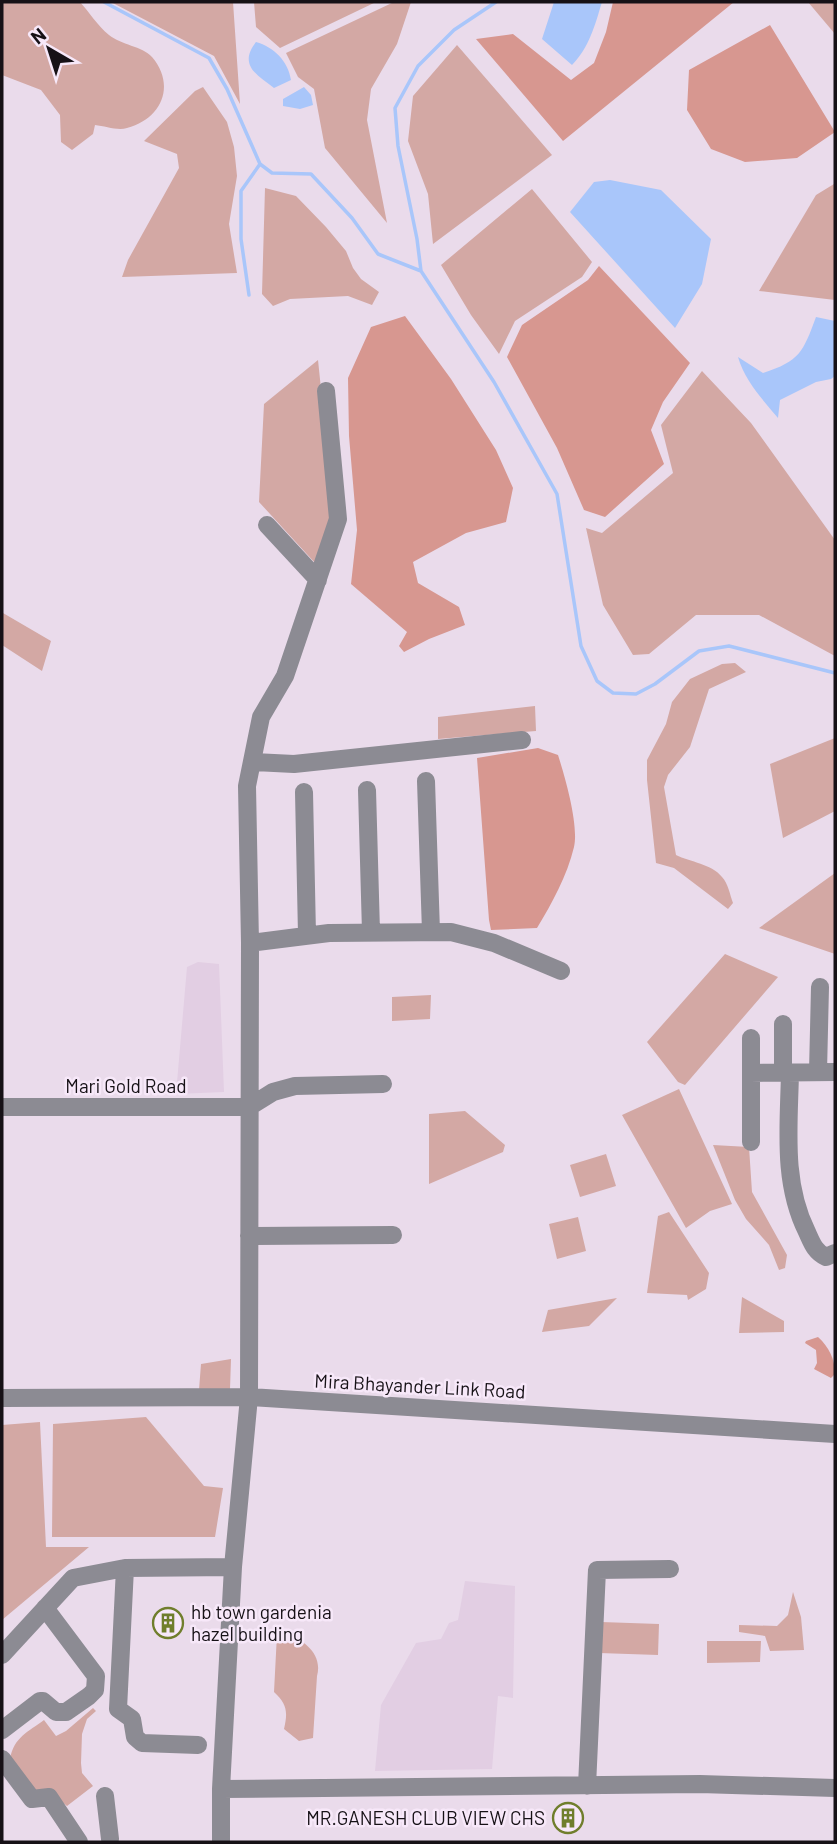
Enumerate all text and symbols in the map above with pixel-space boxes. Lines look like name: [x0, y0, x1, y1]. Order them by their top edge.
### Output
north arrow: [14, 14, 84, 84]
text: N: [26, 22, 50, 48]
street label: Mari Gold Road: [65, 1074, 187, 1097]
street label: Mira Bhayander Link Road: [314, 1368, 526, 1403]
place label: hb town gardenia hazel building: [191, 1600, 332, 1645]
building icon: hb town gardenia hazel building: [151, 1606, 185, 1640]
building icon: MR.GANESH CLUB VIEW CHS: [551, 1801, 585, 1835]
place label: MR.GANESH CLUB VIEW CHS: [306, 1806, 545, 1829]

